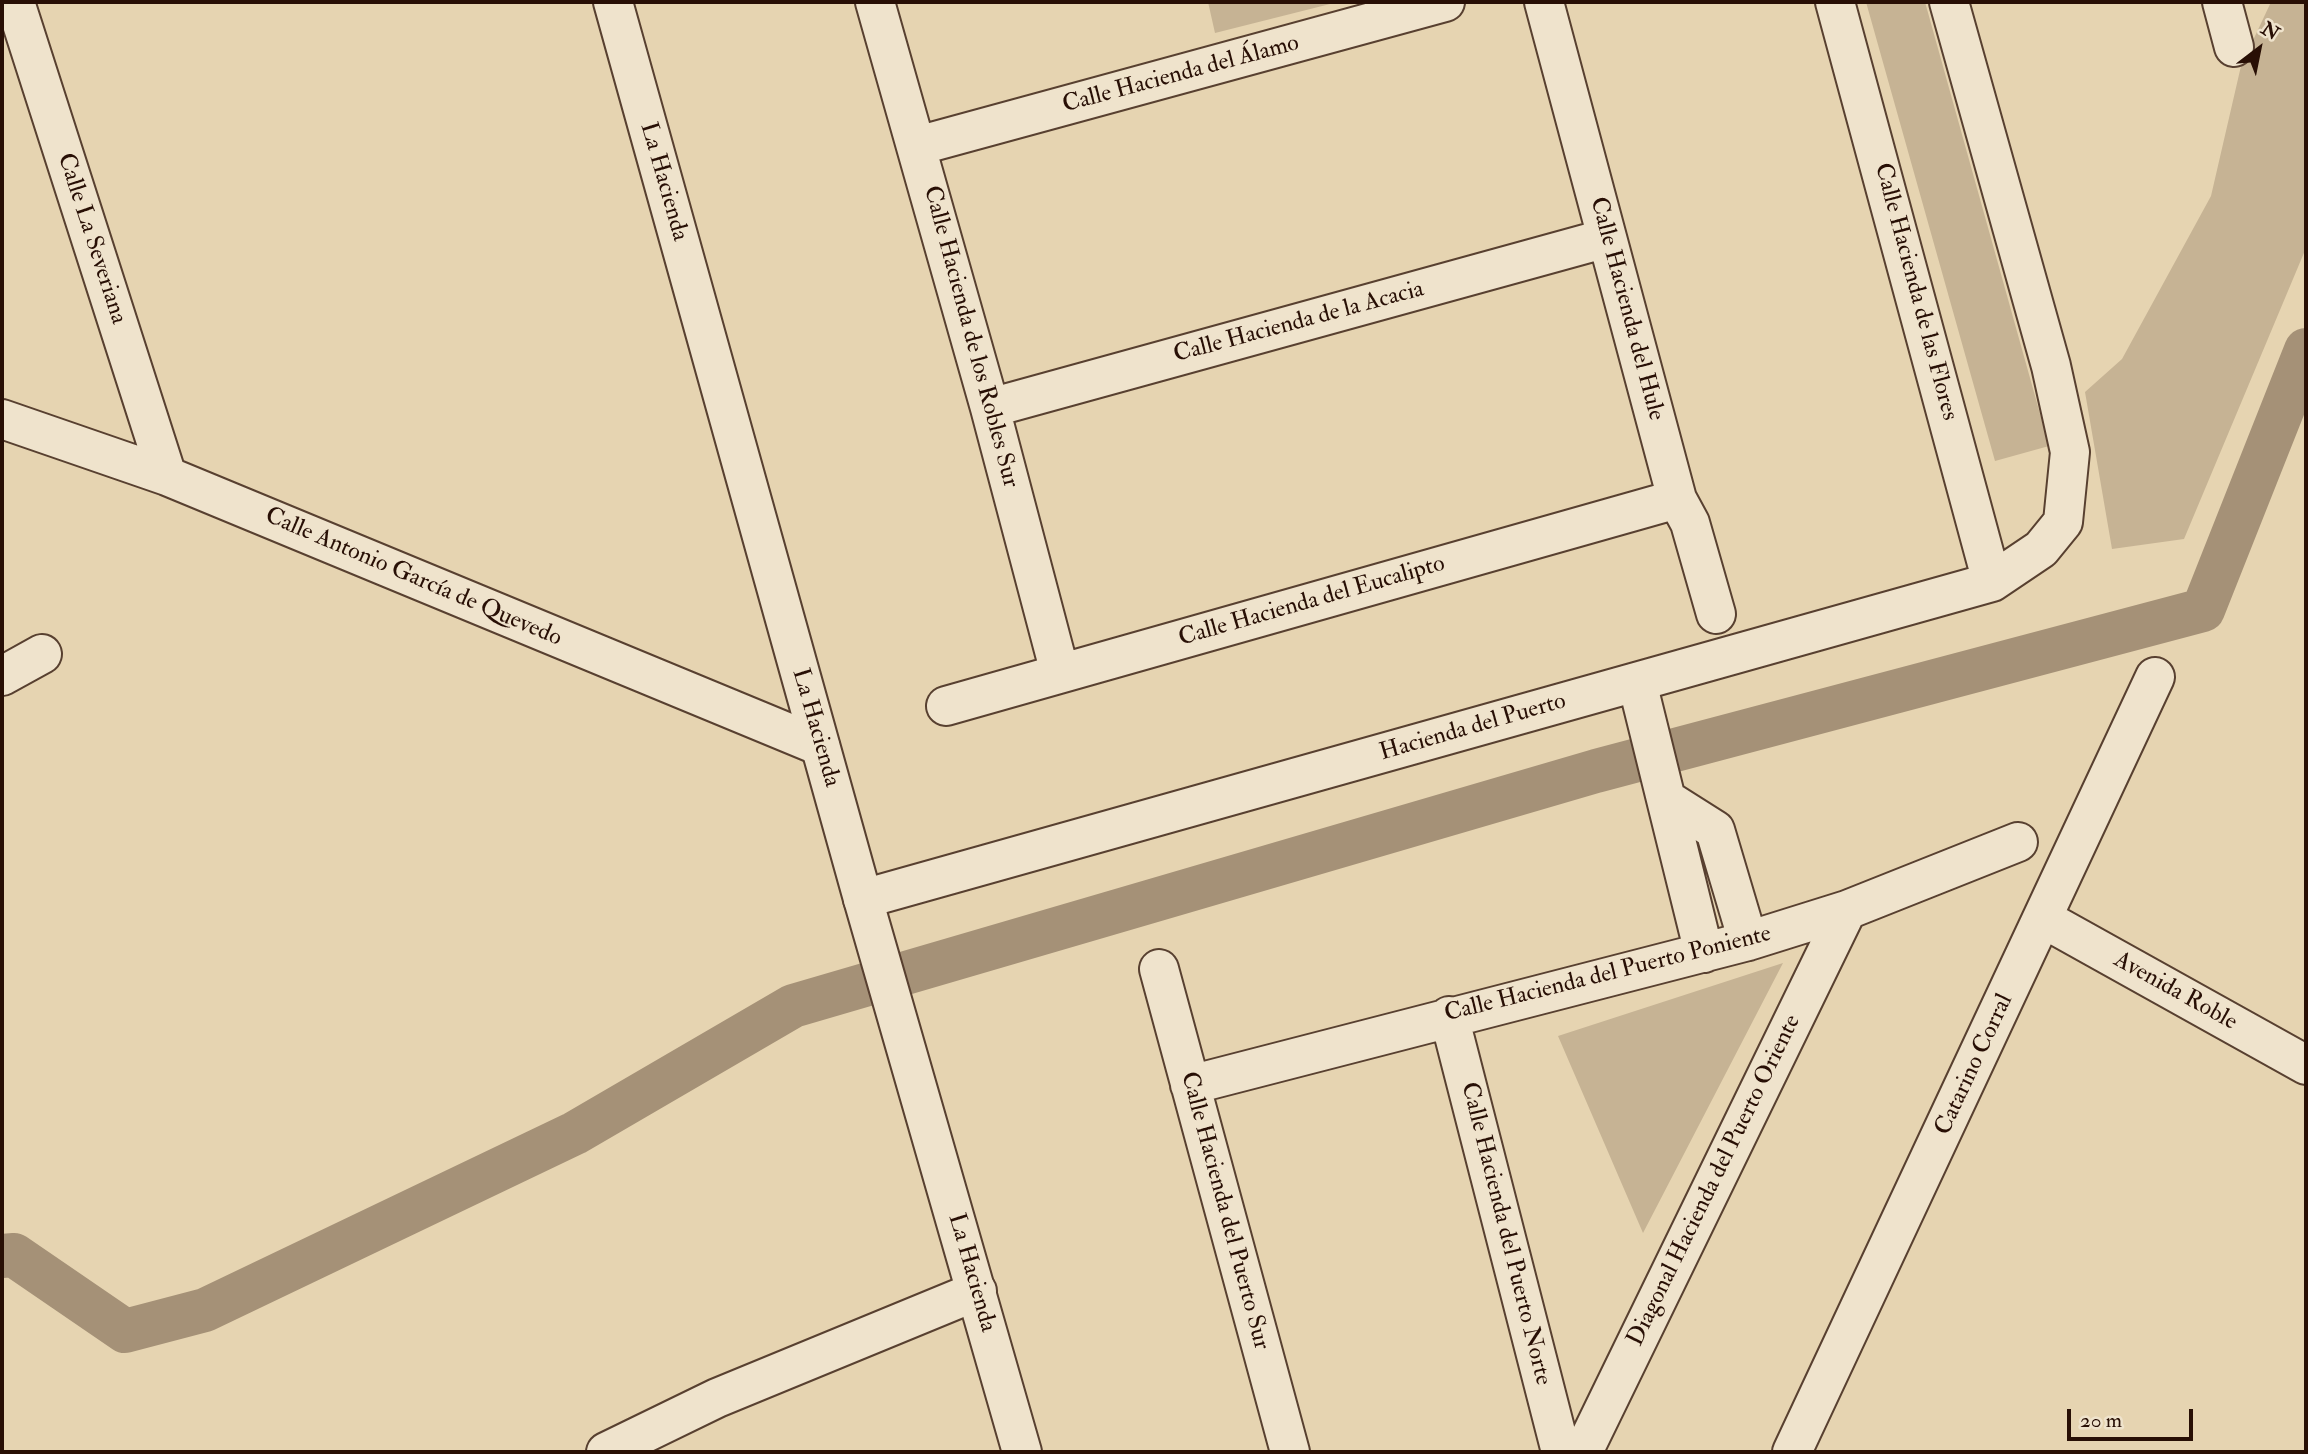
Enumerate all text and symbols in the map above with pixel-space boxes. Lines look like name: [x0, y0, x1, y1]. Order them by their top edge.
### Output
north arrow: [2224, 14, 2294, 84]
text: N: [2257, 17, 2284, 46]
street label: Calle Hacienda del Álamo: [1060, 30, 1302, 120]
street label: La Hacienda: [632, 119, 694, 245]
street label: Calle La Severiana: [50, 150, 132, 328]
street label: Calle Hacienda de las Flores: [1867, 160, 1963, 424]
street label: Calle Hacienda de los Robles Sur: [916, 183, 1024, 491]
street label: Calle Hacienda del Hule: [1582, 194, 1670, 424]
street label: Calle Hacienda de la Acacia: [1171, 276, 1427, 370]
street label: Calle Antonio García de Quevedo: [260, 502, 566, 654]
street label: Calle Hacienda del Eucalipto: [1176, 550, 1448, 654]
street label: La Hacienda: [784, 665, 846, 791]
street label: Hacienda del Puerto: [1377, 688, 1569, 768]
street label: Calle Hacienda del Puerto Poniente: [1442, 920, 1774, 1030]
street label: Avenida Roble: [2108, 946, 2242, 1038]
street label: Catarino Corral: [1930, 990, 2020, 1140]
street label: Diagonal Hacienda del Puerto Oriente: [1622, 1011, 1808, 1351]
street label: Calle Hacienda del Puerto Sur: [1173, 1069, 1275, 1353]
street label: Calle Hacienda del Puerto Norte: [1453, 1080, 1557, 1388]
street label: La Hacienda: [940, 1210, 1002, 1336]
scale bar: [2070, 1394, 2196, 1438]
text: 20 m: [2080, 1407, 2122, 1434]

